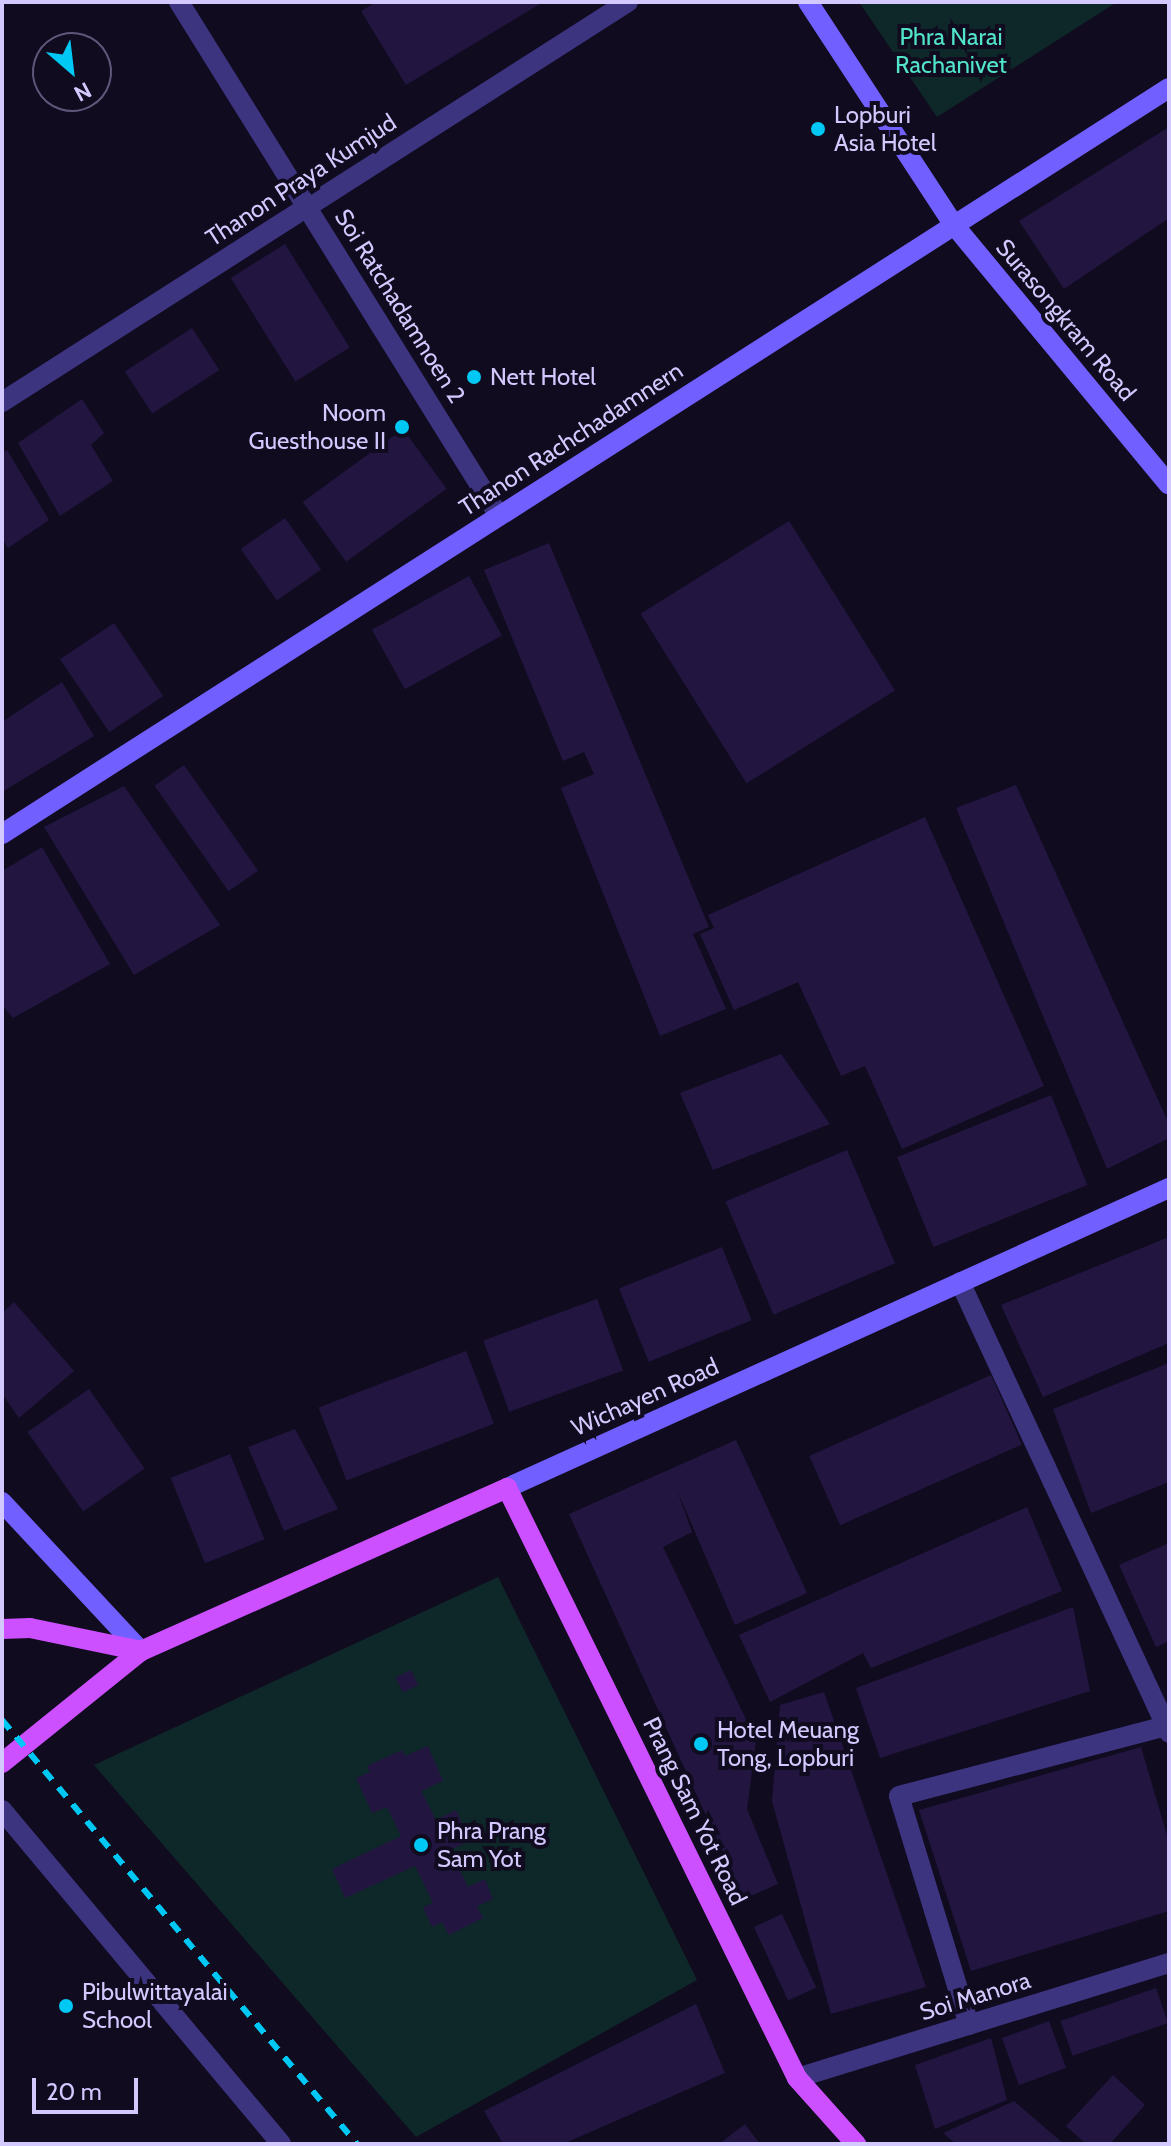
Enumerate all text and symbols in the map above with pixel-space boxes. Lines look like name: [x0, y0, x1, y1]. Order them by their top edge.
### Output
park label: Phra Narai Rachanivet: [895, 23, 1007, 79]
north arrow: [32, 32, 112, 112]
text: N: [69, 76, 96, 107]
place label: Lopburi Asia Hotel: [834, 101, 936, 157]
street label: Thanon Praya Kumjud: [200, 108, 402, 252]
marker: Lopburi Asia Hotel: [809, 120, 827, 138]
street label: Soi Ratchadamnoen 2: [329, 204, 471, 408]
street label: Surasongkram Road: [990, 233, 1142, 407]
street label: Thanon Rachchadamnern: [454, 356, 688, 522]
place label: Nett Hotel: [490, 363, 596, 391]
marker: Nett Hotel: [465, 368, 483, 386]
place label: Noom Guesthouse II: [249, 399, 386, 455]
marker: Noom Guesthouse II: [393, 418, 411, 436]
street label: Wichayen Road: [567, 1352, 723, 1442]
street label: Prang Sam Yot Road: [637, 1712, 753, 1910]
place label: Hotel Meuang Tong, Lopburi: [717, 1716, 859, 1772]
marker: Hotel Meuang Tong, Lopburi: [692, 1735, 710, 1753]
place label: Phra Prang Sam Yot: [437, 1817, 546, 1873]
marker: Phra Prang Sam Yot: [412, 1836, 430, 1854]
street label: Soi Manora: [916, 1966, 1034, 2026]
place label: Pibulwittayalai School: [82, 1978, 228, 2034]
marker: Pibulwittayalai School: [57, 1997, 75, 2015]
scale bar: [36, 2062, 142, 2112]
text: 20 m: [46, 2077, 102, 2106]

